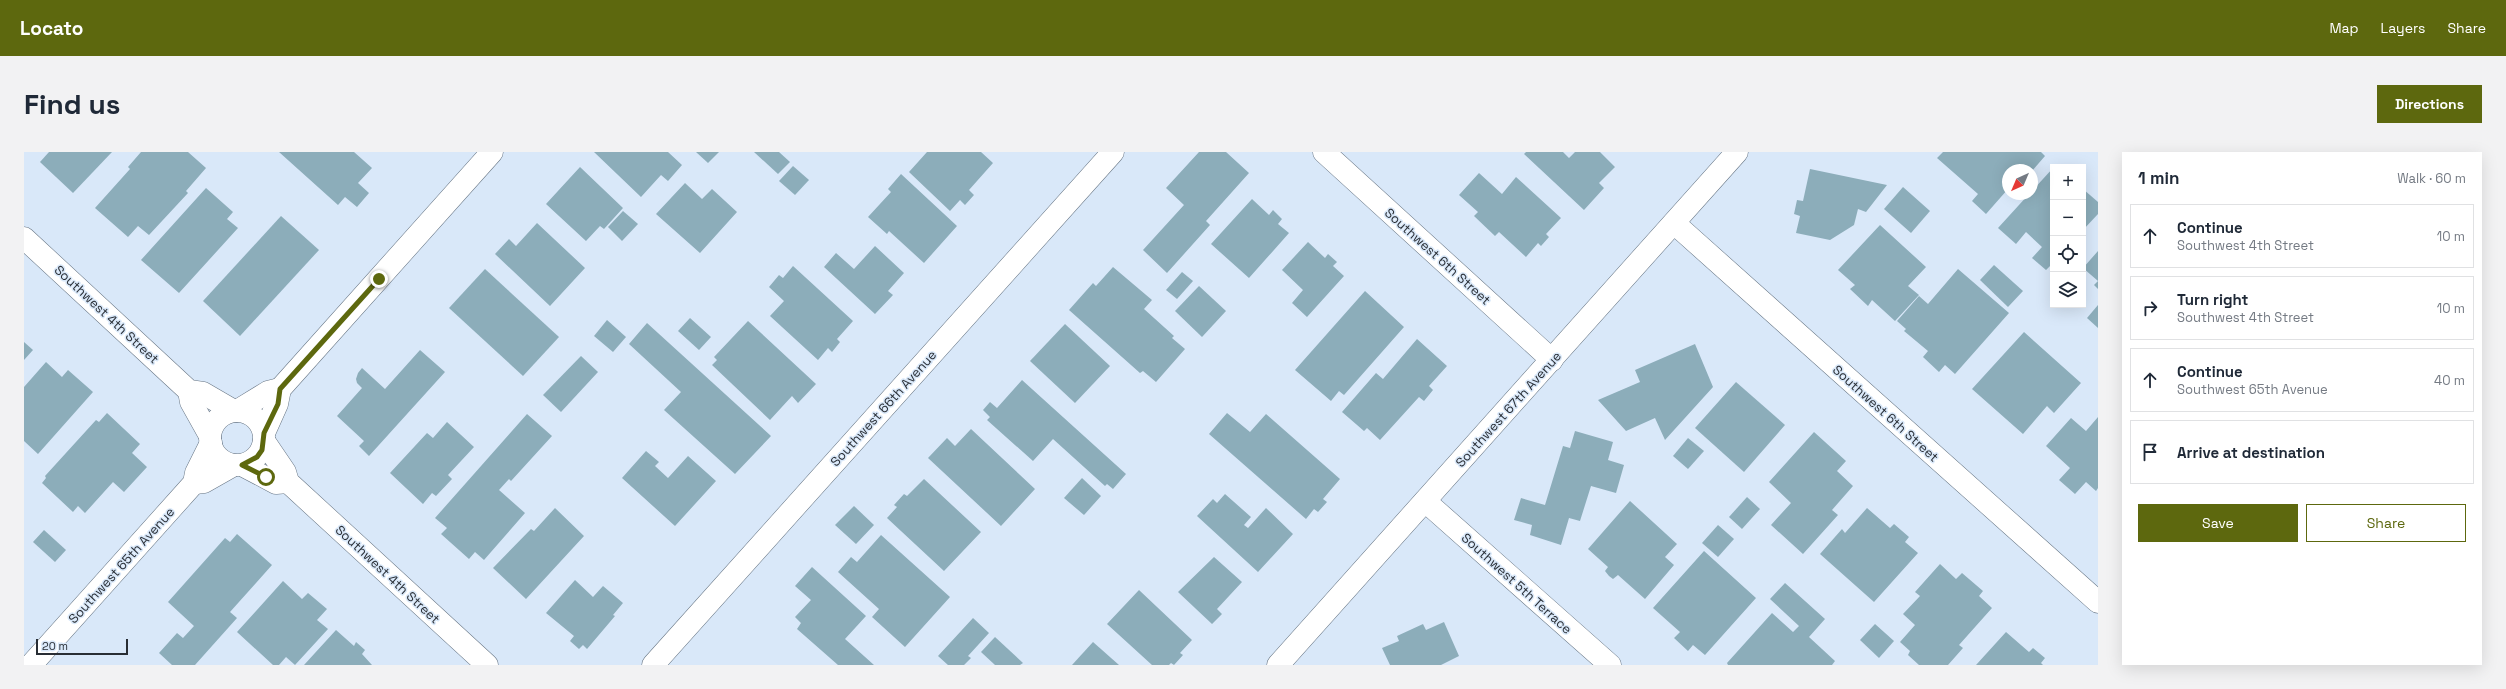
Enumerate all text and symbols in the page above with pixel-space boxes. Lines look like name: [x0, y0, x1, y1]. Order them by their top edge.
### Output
text: Locato: [20, 16, 83, 41]
text: Map: [2329, 19, 2359, 37]
text: Layers: [2381, 19, 2425, 37]
text: Share: [2447, 19, 2486, 37]
button: Directions: [2377, 85, 2482, 123]
text: Find us: [24, 86, 121, 122]
north arrow: [2002, 164, 2038, 200]
map controls: [2050, 164, 2086, 308]
button: +: [2050, 164, 2086, 200]
text: 1 min: [2138, 167, 2180, 189]
text: Walk · 60 m: [2397, 170, 2466, 187]
button: −: [2050, 200, 2086, 236]
street label: Southwest 6th Street: [1381, 204, 1494, 308]
text: Continue: [2177, 218, 2243, 237]
icon: ahead: [2139, 225, 2161, 247]
text: 10 m: [2437, 228, 2465, 245]
button: locate: [2050, 236, 2086, 272]
text: Southwest 4th Street: [2177, 237, 2314, 254]
street label: Southwest 4th Street: [51, 261, 163, 367]
route end: [370, 270, 388, 288]
button: layers: [2050, 272, 2086, 308]
text: Turn right: [2177, 290, 2248, 309]
icon: right: [2139, 297, 2161, 319]
text: 10 m: [2437, 300, 2465, 317]
text: Southwest 4th Street: [2177, 309, 2314, 326]
street label: Southwest 66th Avenue: [827, 347, 940, 470]
street label: Southwest 67th Avenue: [1452, 348, 1565, 471]
street label: Southwest 6th Street: [1829, 361, 1942, 465]
text: Continue: [2177, 362, 2243, 381]
icon: ahead: [2139, 369, 2161, 391]
text: 40 m: [2434, 372, 2465, 389]
text: Southwest 65th Avenue: [2177, 381, 2328, 398]
icon: arrive: [2139, 441, 2161, 463]
text: Arrive at destination: [2177, 443, 2325, 462]
route start: [257, 468, 275, 486]
street label: Southwest 65th Avenue: [65, 504, 178, 627]
button: Save: [2138, 504, 2298, 542]
button: Share: [2306, 504, 2466, 542]
street label: Southwest 4th Street: [332, 521, 444, 627]
street label: Southwest 5th Terrace: [1458, 529, 1575, 638]
scale bar: [36, 637, 128, 656]
text: 20 m: [42, 639, 68, 653]

